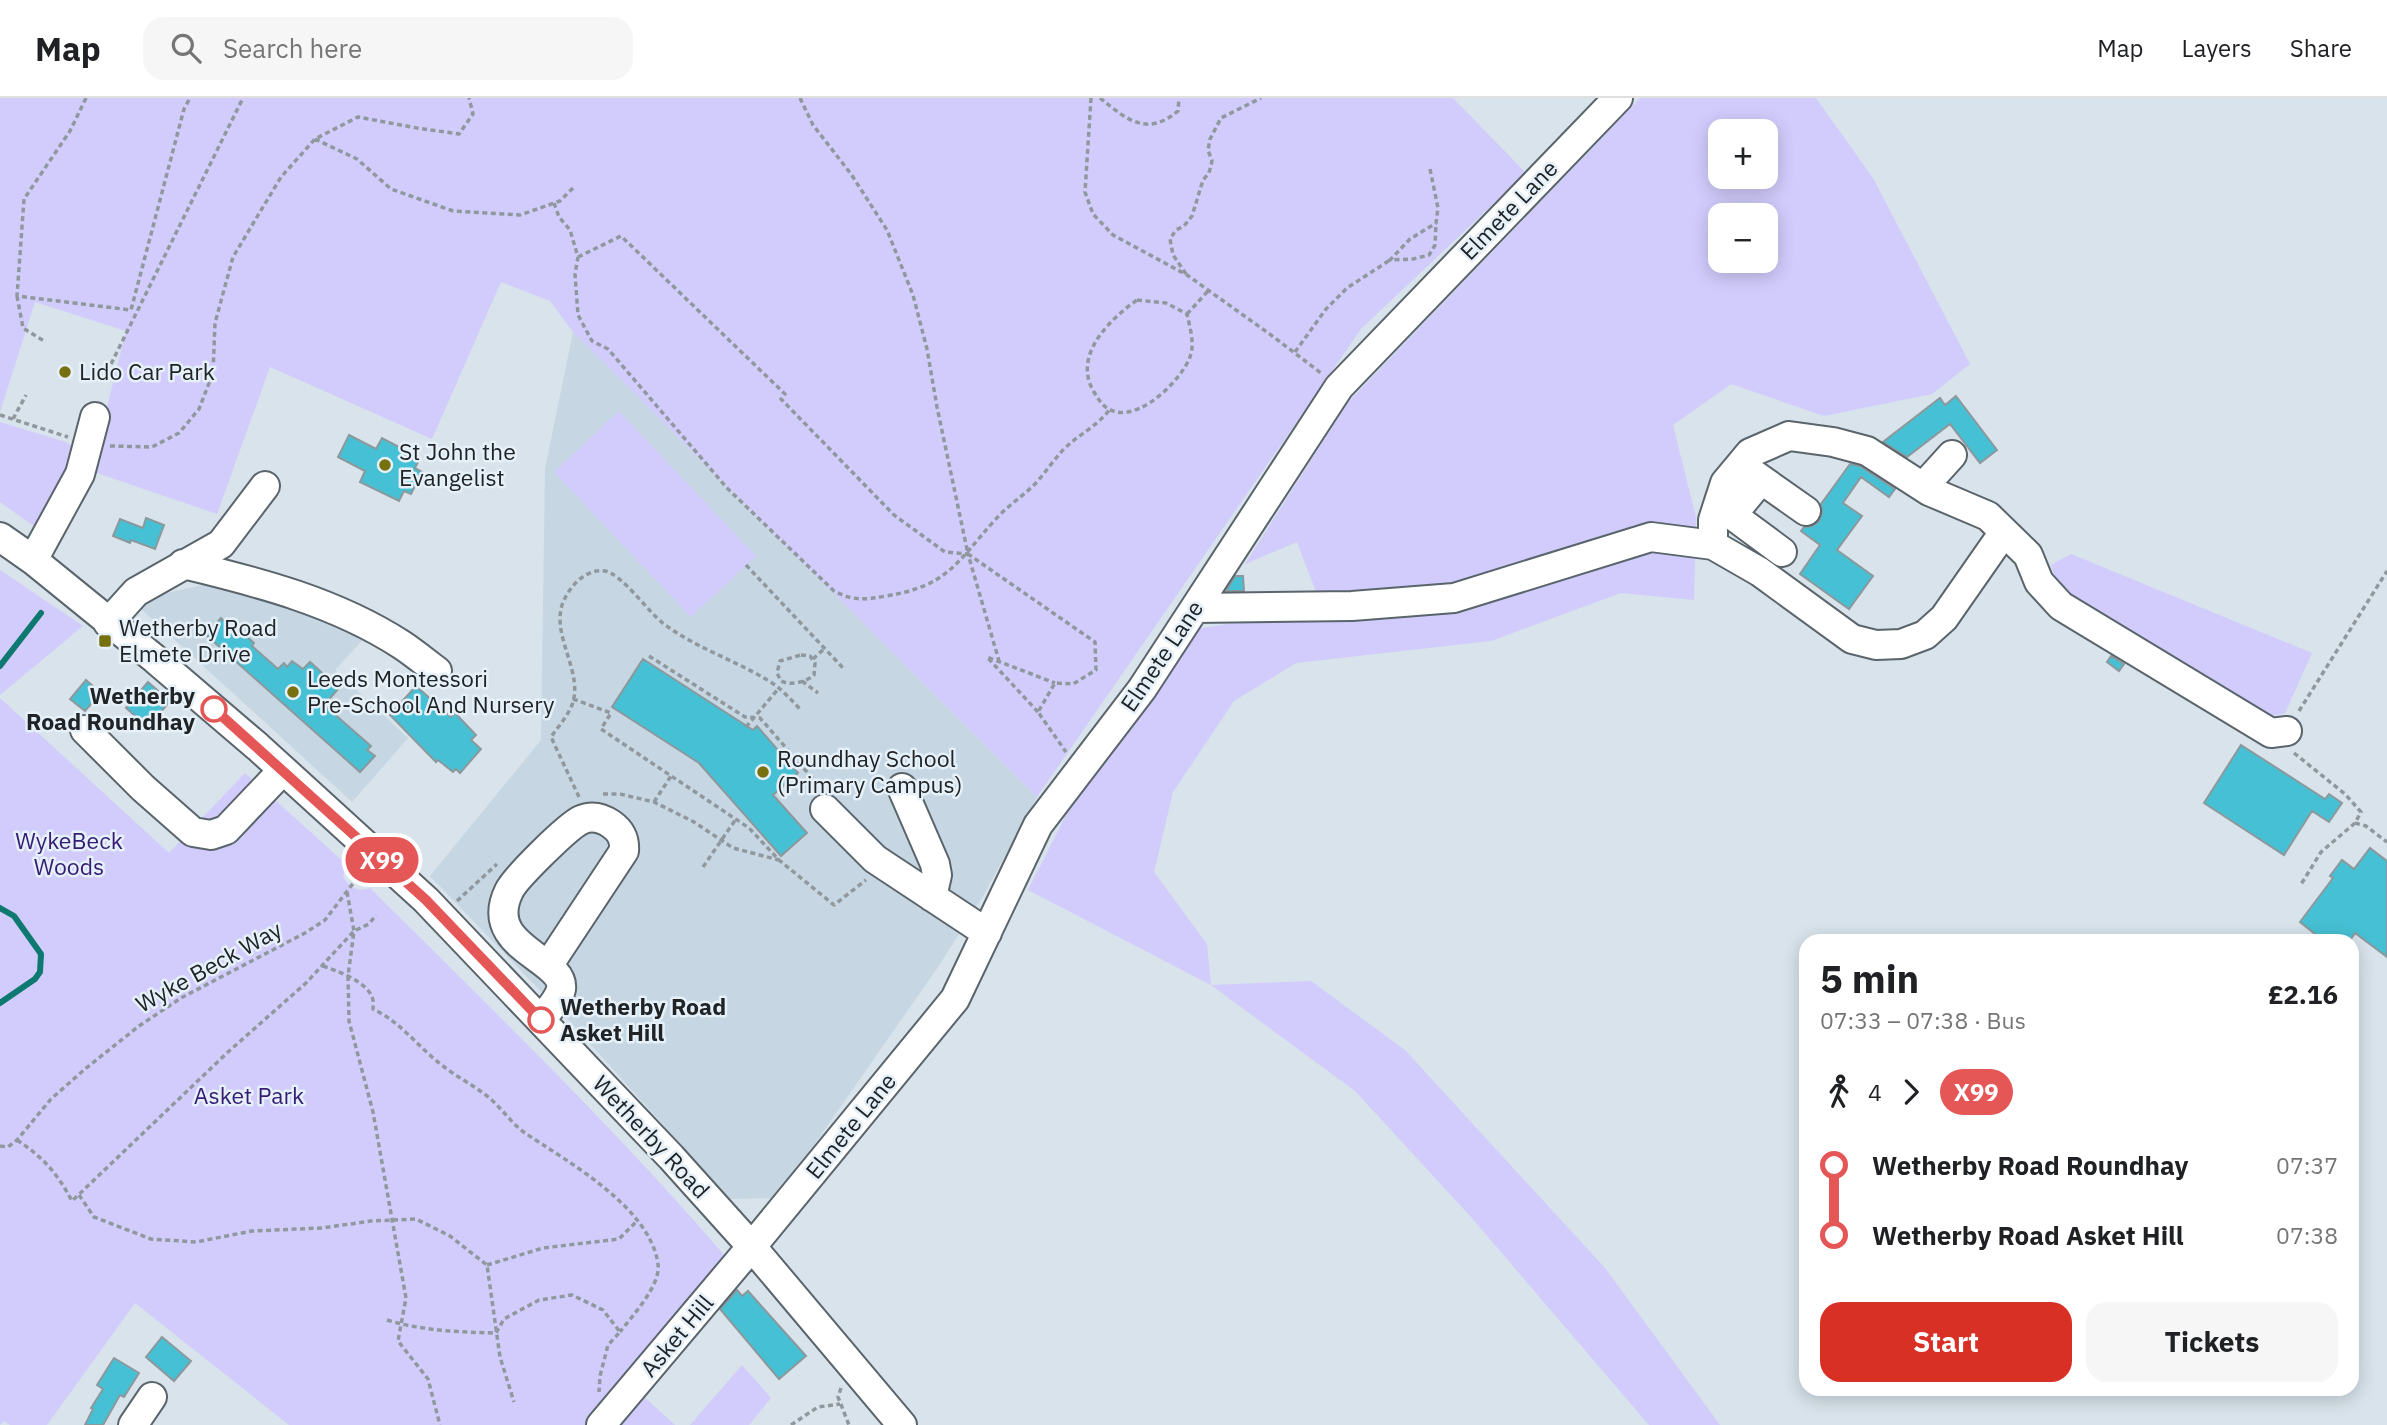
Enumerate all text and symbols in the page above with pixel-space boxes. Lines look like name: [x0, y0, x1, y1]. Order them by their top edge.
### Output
search box: [143, 17, 633, 80]
text: Map: [35, 27, 101, 70]
icon: search: [167, 29, 205, 67]
text: Search here: [223, 31, 362, 65]
text: Map: [2097, 32, 2144, 64]
text: Layers: [2182, 32, 2252, 64]
text: Share: [2290, 32, 2352, 64]
map controls: [1708, 119, 1778, 273]
button: +: [1708, 119, 1778, 189]
street label: Elmete Lane: [1453, 153, 1563, 266]
button: −: [1708, 203, 1778, 273]
place label: Lido Car Park: [79, 356, 215, 386]
marker: Lido Car Park: [57, 364, 73, 380]
place label: St John the Evangelist: [399, 436, 516, 492]
marker: St John the Evangelist: [377, 457, 393, 473]
street label: Elmete Lane: [1113, 594, 1209, 717]
place label: Wetherby Road Elmete Drive: [119, 612, 277, 668]
marker: Wetherby Road Elmete Drive: [97, 633, 113, 649]
place label: Leeds Montessori Pre-School And Nursery: [307, 663, 555, 719]
place label: Wetherby Road Roundhay: [26, 680, 196, 736]
marker: Leeds Montessori Pre-School And Nursery: [285, 684, 301, 700]
marker: Wetherby Road Roundhay: [201, 696, 227, 722]
place label: Roundhay School (Primary Campus): [777, 743, 963, 799]
marker: Roundhay School (Primary Campus): [755, 764, 771, 780]
park label: WykeBeck Woods: [15, 825, 123, 881]
line badge: X99: [342, 837, 422, 883]
text: X99: [360, 844, 404, 876]
street label: Wyke Beck Way: [130, 913, 287, 1019]
text: 5 min: [1820, 954, 1919, 1003]
text: £2.16: [2268, 977, 2338, 1011]
place label: Wetherby Road Asket Hill: [560, 991, 726, 1047]
text: 07:33 – 07:38 · Bus: [1820, 1005, 2026, 1035]
marker: Wetherby Road Asket Hill: [528, 1007, 554, 1033]
street label: Elmete Lane: [798, 1066, 902, 1185]
street label: Wetherby Road: [587, 1068, 717, 1204]
icon: walk: [1820, 1073, 1858, 1111]
icon: forward: [1892, 1073, 1930, 1111]
text: X99: [1954, 1076, 1999, 1108]
text: 4: [1868, 1077, 1882, 1107]
park label: Asket Park: [194, 1080, 304, 1110]
text: Wetherby Road Roundhay: [1872, 1148, 2188, 1182]
text: 07:37: [2276, 1150, 2338, 1180]
text: Wetherby Road Asket Hill: [1872, 1218, 2184, 1252]
text: 07:38: [2276, 1220, 2338, 1250]
street label: Asket Hill: [633, 1288, 719, 1383]
button: Start: [1820, 1302, 2072, 1382]
button: Tickets: [2086, 1302, 2338, 1382]

